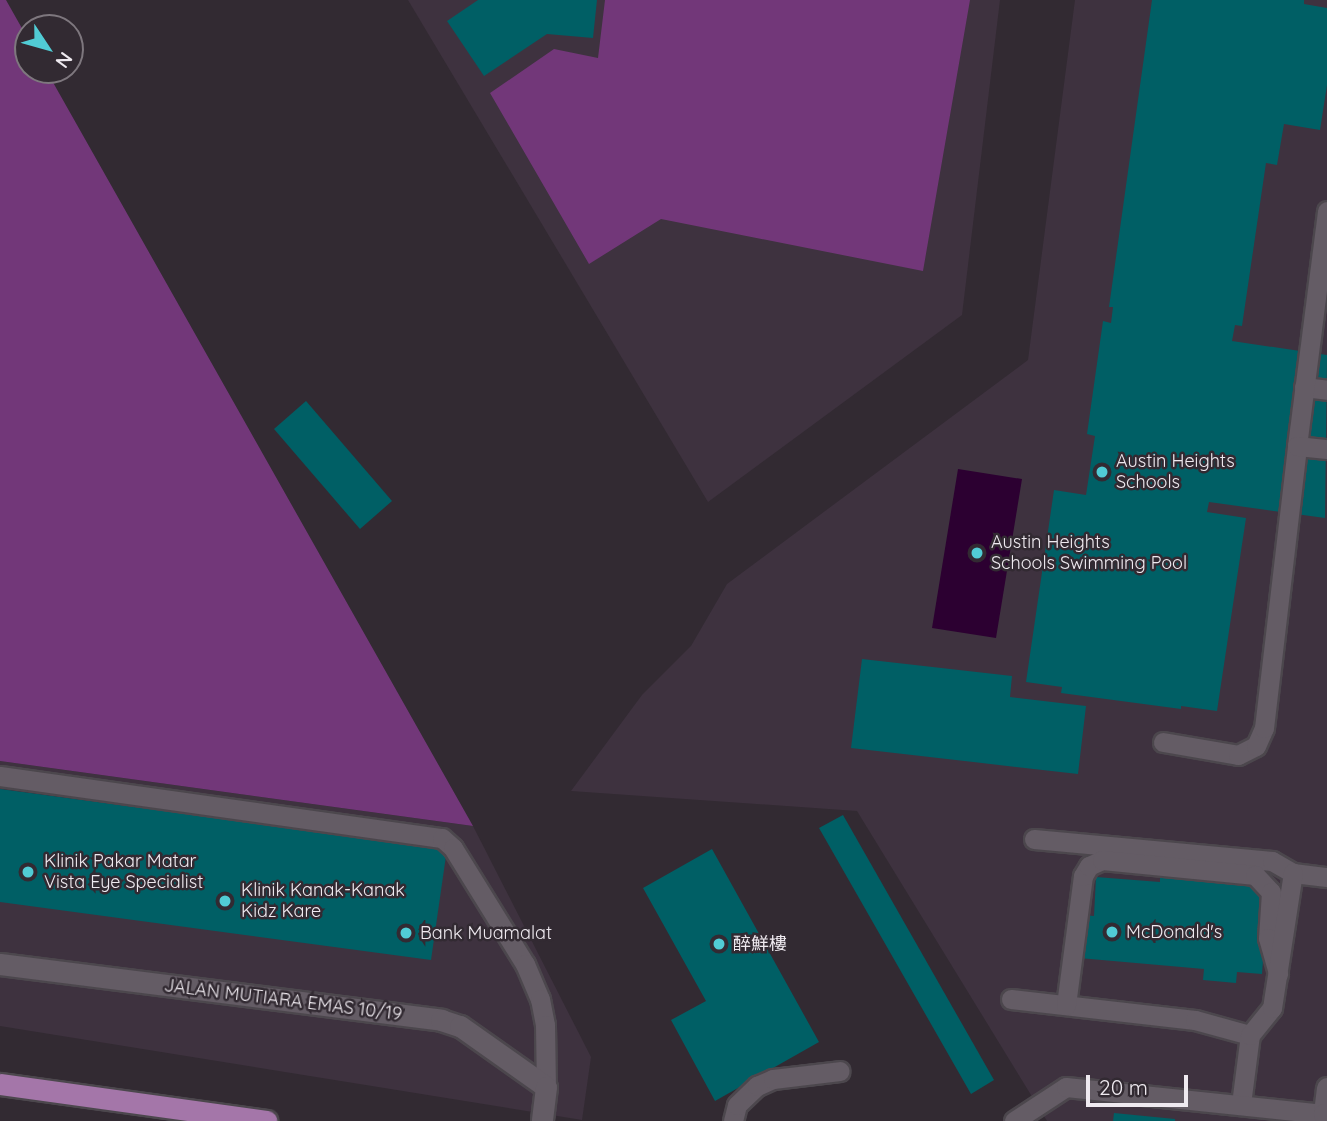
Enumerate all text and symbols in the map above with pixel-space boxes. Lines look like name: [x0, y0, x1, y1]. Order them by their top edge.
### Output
north arrow: [14, 14, 84, 84]
text: N: [51, 47, 78, 73]
place label: Austin Heights Schools: [1116, 451, 1235, 494]
marker: Austin Heights Schools: [1094, 464, 1110, 480]
place label: Austin Heights Schools Swimming Pool: [991, 532, 1187, 574]
marker: Austin Heights Schools Swimming Pool: [969, 545, 985, 561]
place label: Klinik Pakar Matar Vista Eye Specialist: [44, 851, 203, 894]
marker: Klinik Pakar Matar Vista Eye Specialist: [18, 862, 38, 882]
place label: Klinik Kanak-Kanak Kidz Kare: [241, 880, 405, 922]
marker: Klinik Kanak-Kanak Kidz Kare: [215, 891, 235, 911]
place label: McDonald's: [1126, 921, 1222, 943]
place label: Bank Muamalat: [420, 922, 552, 944]
marker: McDonald's: [1104, 924, 1120, 940]
marker: Bank Muamalat: [398, 925, 414, 941]
place label: 醉鮮樓: [733, 933, 787, 955]
marker: 醉鮮樓: [711, 936, 727, 952]
street label: JALAN MUTIARA EMAS 10/19: [163, 975, 403, 1025]
scale bar: [1089, 1062, 1190, 1106]
text: 20 m: [1099, 1074, 1148, 1100]

